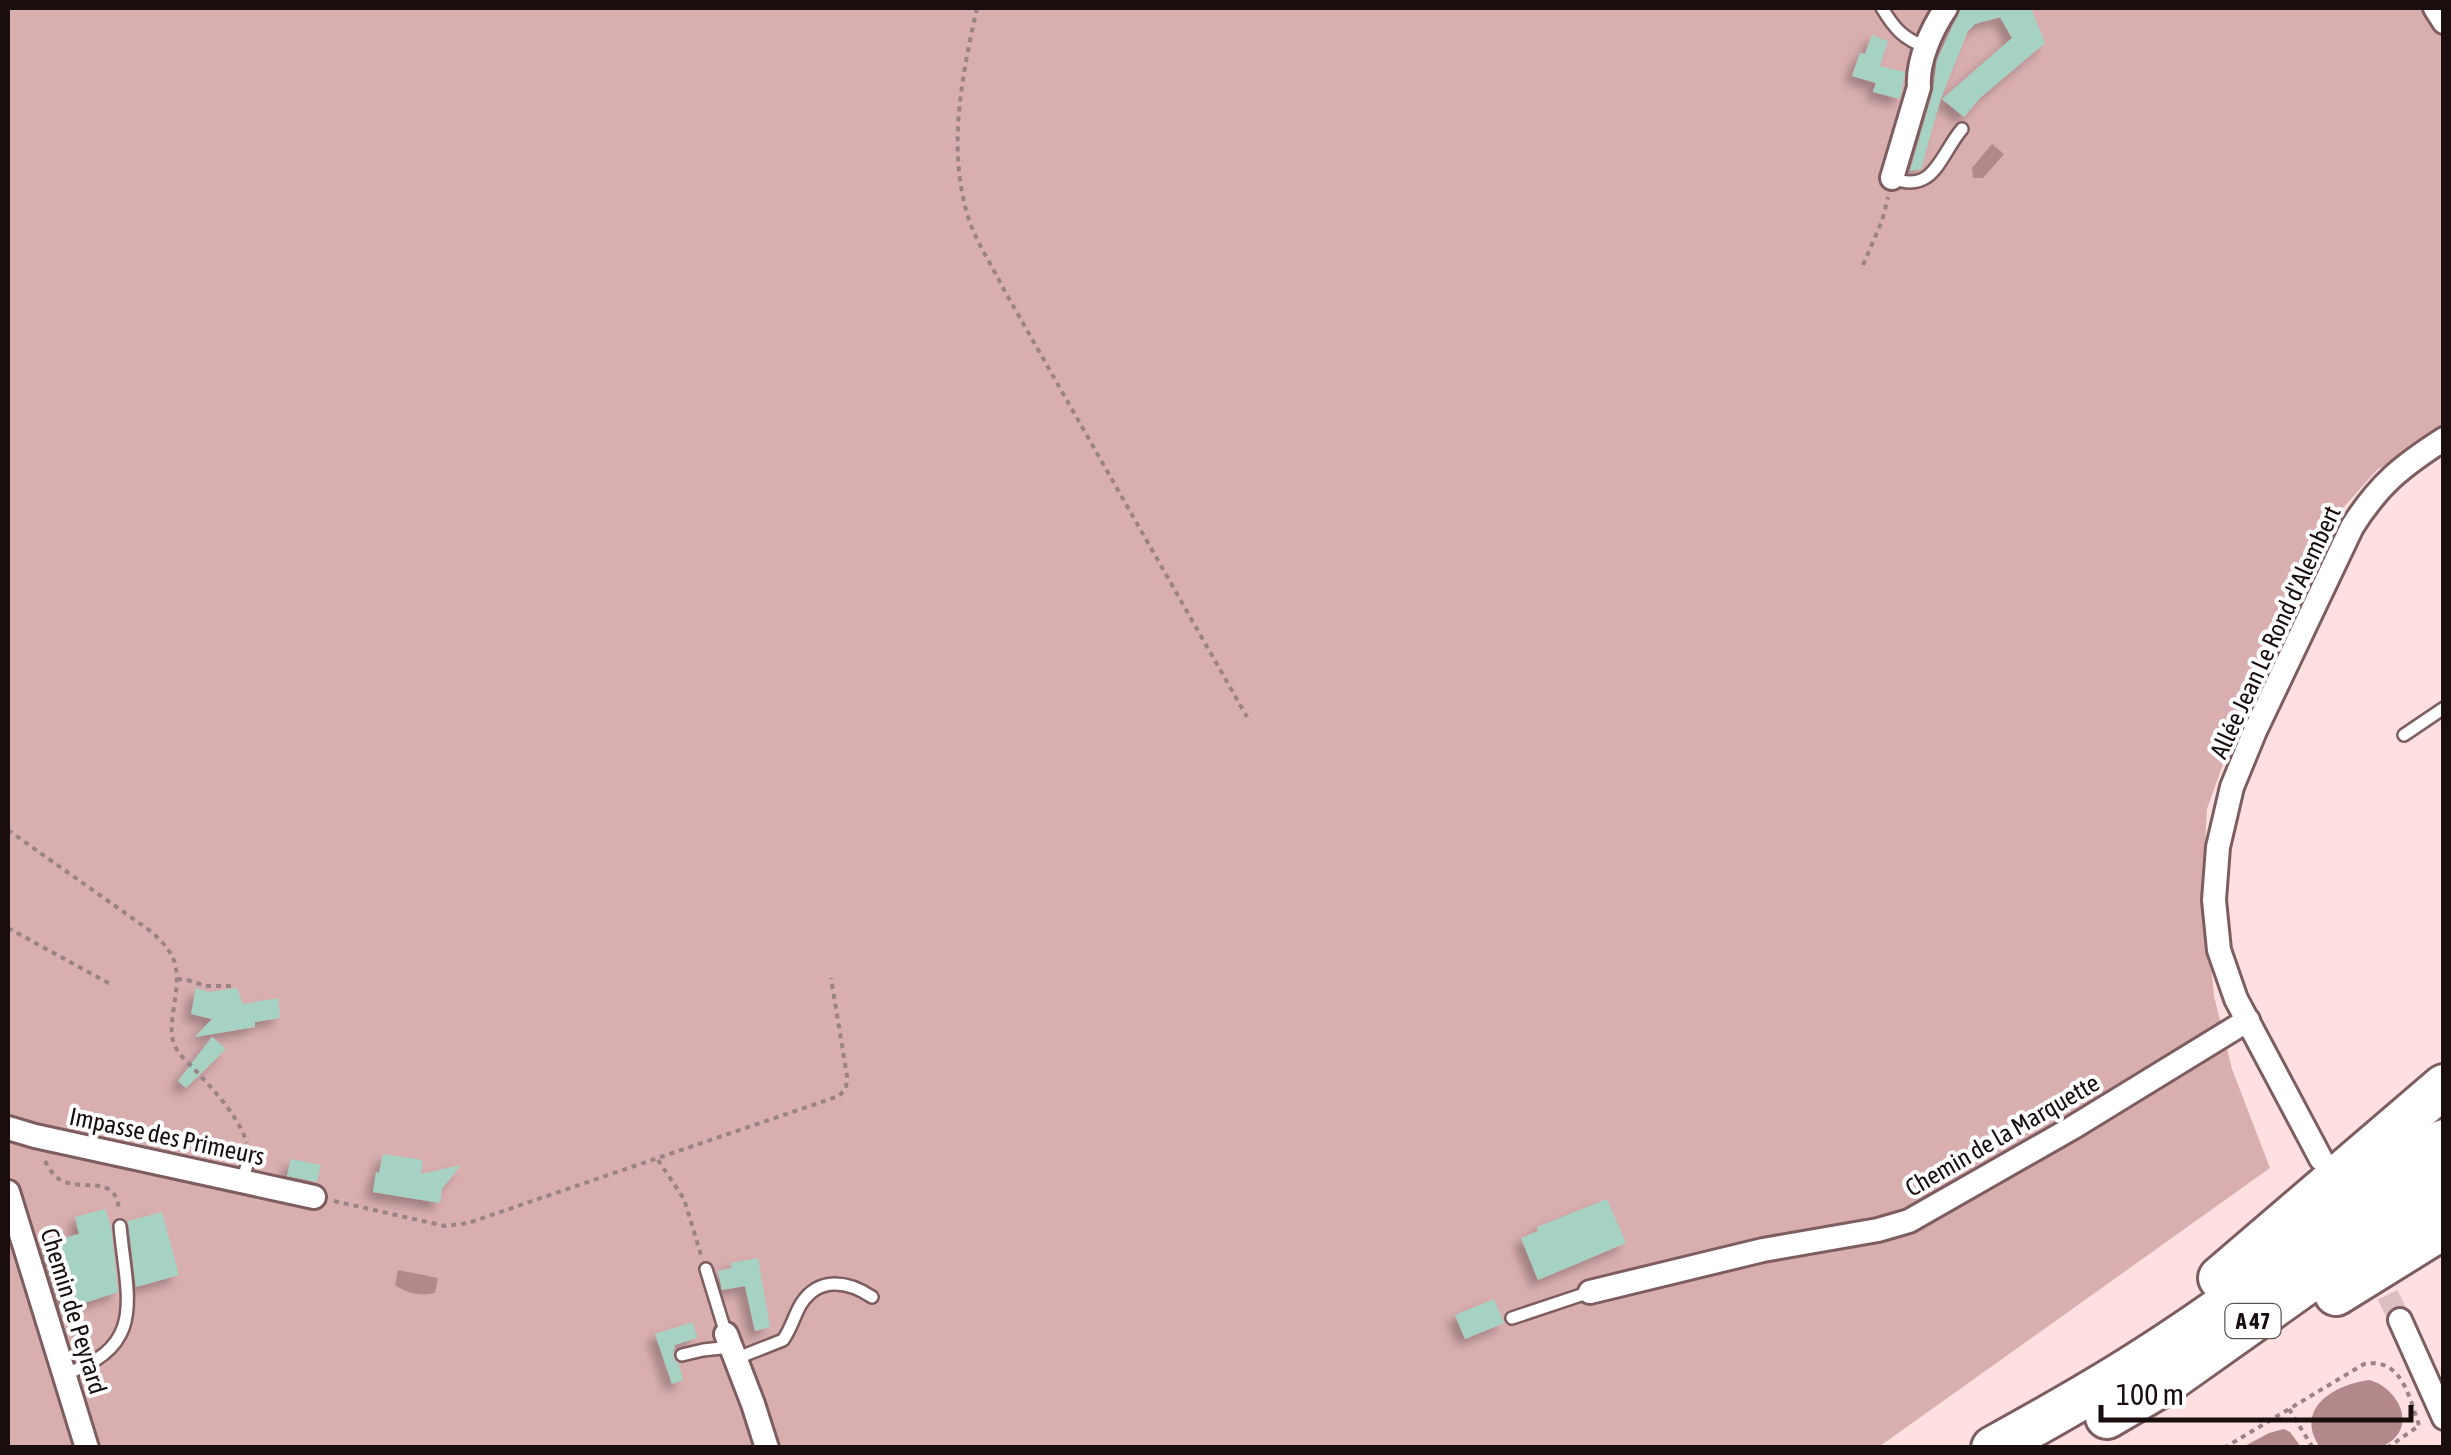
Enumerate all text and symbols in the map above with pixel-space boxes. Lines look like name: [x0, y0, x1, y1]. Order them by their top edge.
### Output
street label: Allée Jean Le Rond d'Alembert: [2204, 501, 2346, 763]
street label: Chemin de la Marquette: [1900, 1068, 2104, 1202]
street label: Impasse des Primeurs: [67, 1102, 267, 1170]
street label: Chemin de Peyrard: [35, 1225, 113, 1397]
road number: A 47: [2226, 1304, 2280, 1338]
scale bar: [2101, 1360, 2411, 1422]
text: 100 m: [2116, 1377, 2184, 1411]

